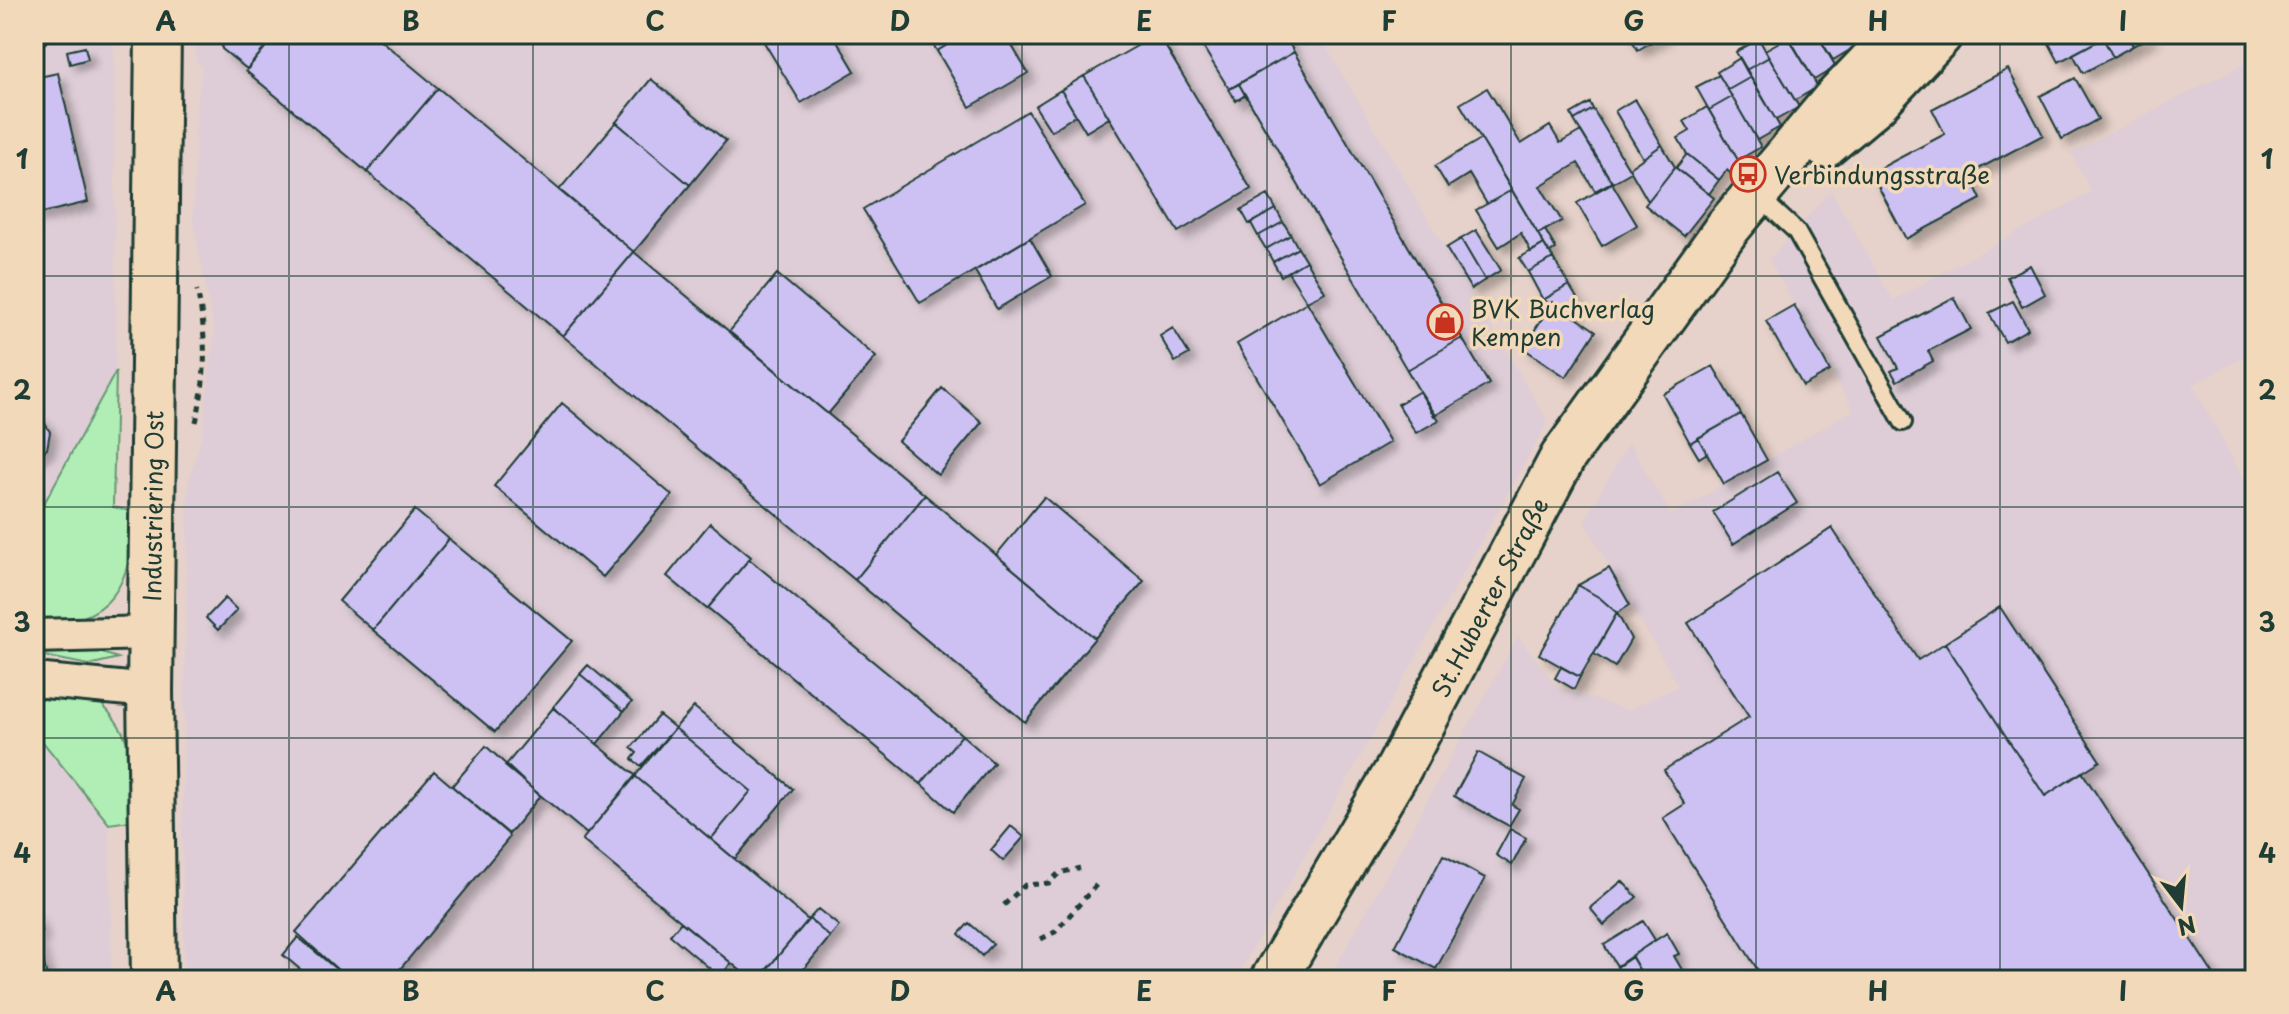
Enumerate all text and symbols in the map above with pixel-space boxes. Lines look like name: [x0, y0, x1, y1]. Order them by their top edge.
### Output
text: A: [156, 1, 176, 40]
text: B: [402, 1, 420, 40]
text: C: [645, 1, 665, 40]
text: D: [890, 1, 910, 40]
text: E: [1136, 1, 1152, 40]
text: F: [1381, 1, 1397, 40]
text: G: [1623, 1, 1645, 40]
text: H: [1868, 1, 1888, 40]
text: I: [2119, 1, 2127, 40]
text: 1: [16, 139, 28, 178]
text: 1: [2261, 139, 2273, 178]
bus stop icon: Verbindungsstraße: [1729, 155, 1767, 193]
place label: Verbindungsstraße: [1774, 156, 1990, 192]
place label: BVK Buchverlag Kempen: [1471, 290, 1655, 354]
shop icon: BVK Buchverlag Kempen: [1426, 303, 1464, 341]
text: 2: [13, 370, 31, 409]
text: 2: [2258, 370, 2276, 409]
street label: Industriering Ost: [133, 410, 171, 602]
street label: St.Huberter Straße: [1422, 491, 1557, 703]
text: 3: [13, 602, 31, 641]
text: 3: [2258, 602, 2276, 641]
text: 4: [13, 833, 31, 872]
text: 4: [2258, 833, 2276, 872]
north arrow: [2141, 866, 2221, 946]
text: N: [2174, 908, 2200, 945]
text: A: [156, 971, 176, 1010]
text: B: [402, 971, 420, 1010]
text: C: [645, 971, 665, 1010]
text: D: [890, 971, 910, 1010]
text: E: [1136, 971, 1152, 1010]
text: F: [1381, 971, 1397, 1010]
text: G: [1623, 971, 1645, 1010]
text: H: [1868, 971, 1888, 1010]
text: I: [2119, 971, 2127, 1010]

